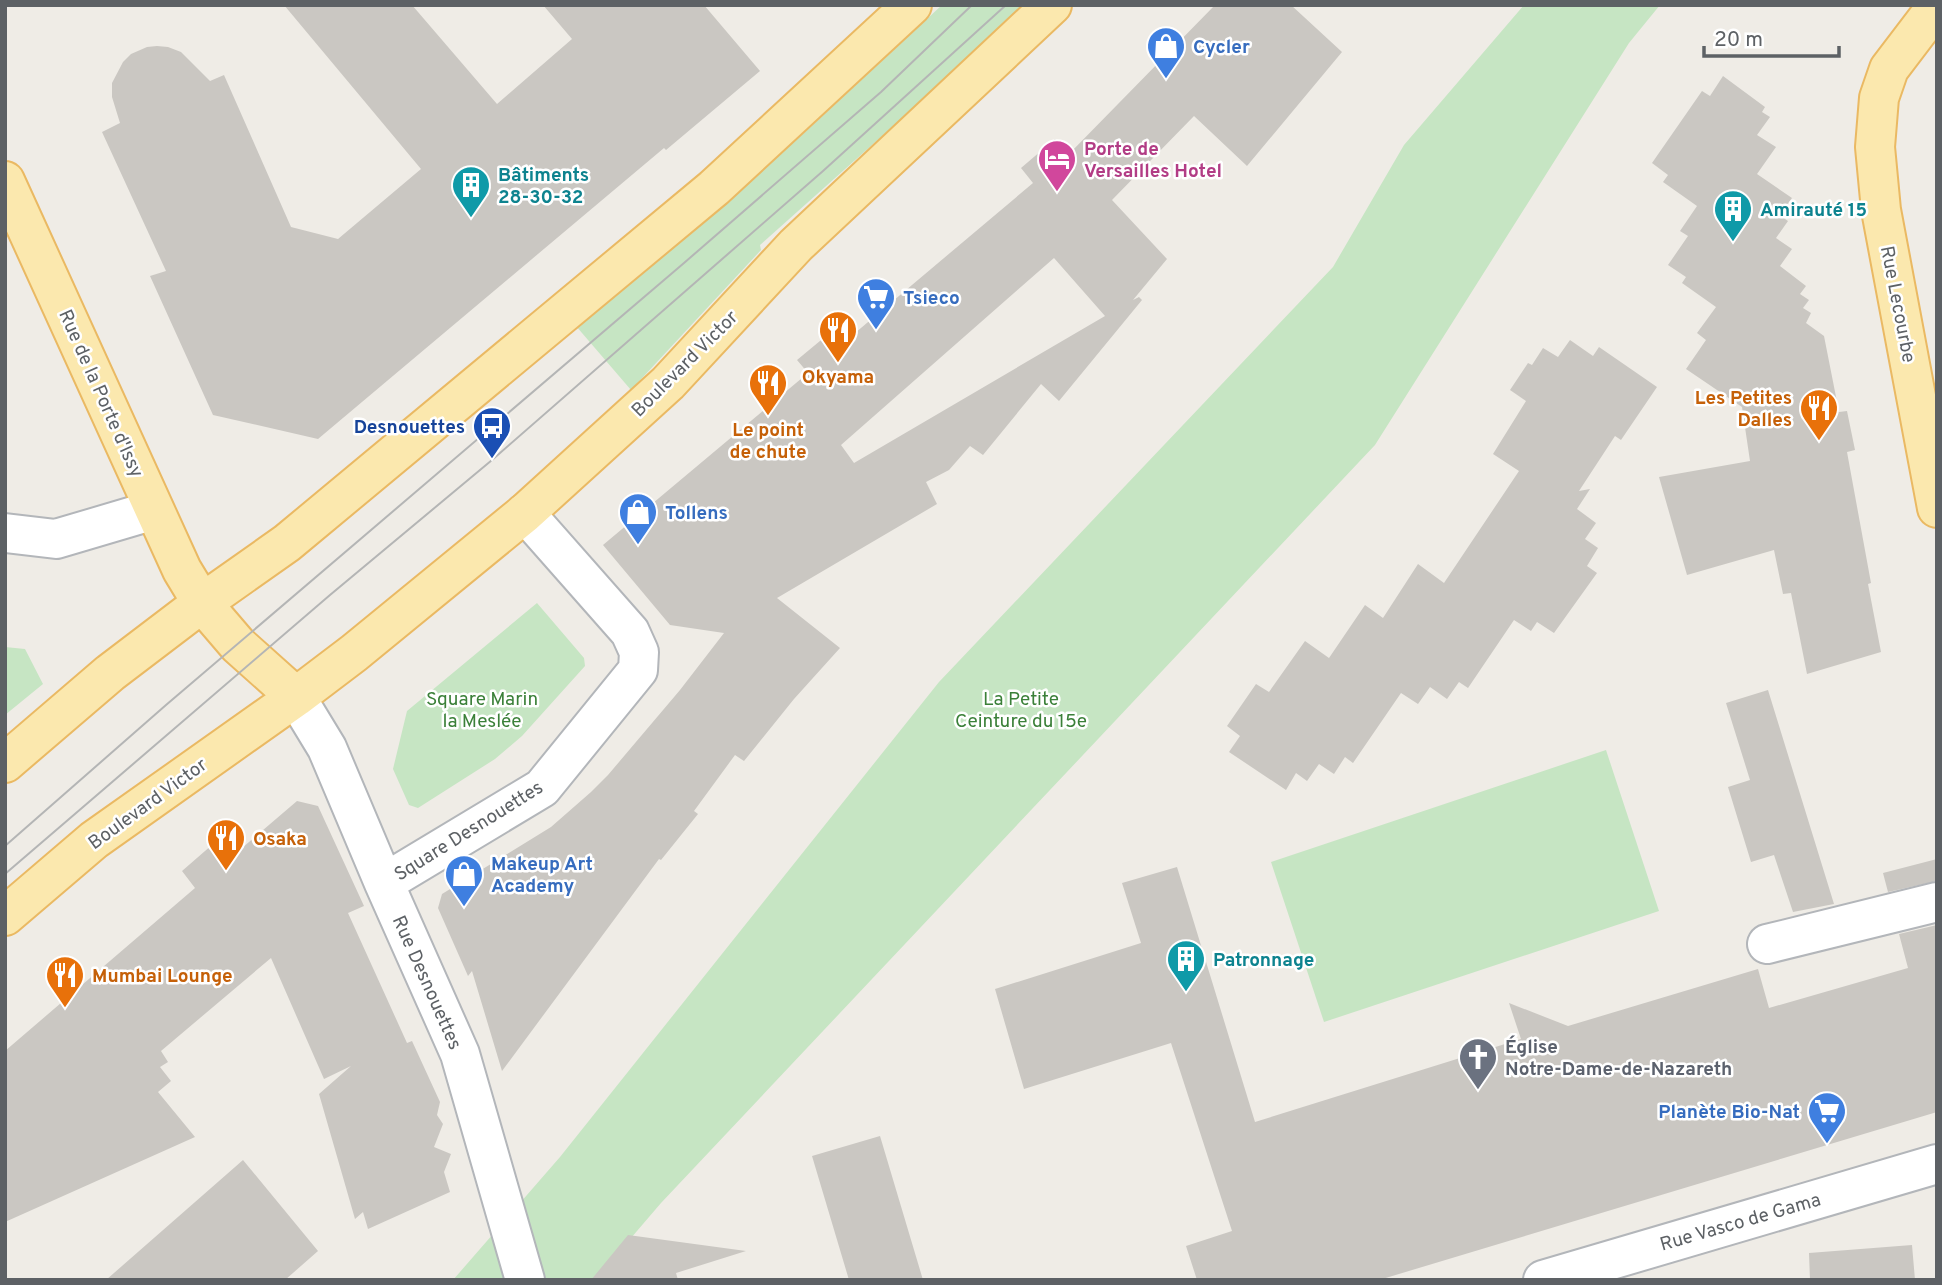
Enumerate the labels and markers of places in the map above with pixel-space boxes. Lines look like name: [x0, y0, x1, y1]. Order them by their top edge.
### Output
shop icon: Cycler: [1145, 25, 1187, 80]
place label: Cycler: [1193, 36, 1250, 60]
hotel icon: Porte de Versailles Hotel: [1036, 138, 1078, 193]
place label: Porte de Versailles Hotel: [1084, 138, 1222, 184]
building icon: Bâtiments 28-30-32: [450, 164, 492, 219]
place label: Bâtiments 28-30-32: [498, 164, 589, 210]
building icon: Amirauté 15: [1712, 188, 1754, 243]
place label: Amirauté 15: [1760, 199, 1867, 223]
supermarket icon: Tsieco: [855, 276, 897, 331]
place label: Tsieco: [903, 287, 960, 311]
restaurant icon: Okyama: [817, 309, 859, 364]
restaurant icon: Le point de chute: [747, 362, 789, 417]
place label: Okyama: [802, 366, 874, 390]
place label: Les Petites Dalles: [1695, 387, 1792, 433]
restaurant icon: Les Petites Dalles: [1798, 387, 1840, 442]
bus stop icon: Desnouettes: [471, 405, 513, 460]
place label: Desnouettes: [354, 416, 465, 440]
place label: Le point de chute: [729, 419, 807, 465]
shop icon: Tollens: [617, 491, 659, 546]
place label: Tollens: [665, 502, 728, 526]
restaurant icon: Osaka: [205, 817, 247, 872]
place label: Osaka: [253, 828, 307, 852]
shop icon: Makeup Art Academy: [443, 853, 485, 908]
place label: Makeup Art Academy: [491, 853, 593, 899]
building icon: Patronnage: [1165, 938, 1207, 993]
place label: Patronnage: [1213, 949, 1314, 973]
restaurant icon: Mumbai Lounge: [44, 954, 86, 1009]
place label: Mumbai Lounge: [92, 965, 233, 989]
place label: Église Notre-Dame-de-Nazareth: [1505, 1035, 1732, 1082]
church icon: Église Notre-Dame-de-Nazareth: [1457, 1036, 1499, 1091]
supermarket icon: Planète Bio-Nat: [1806, 1090, 1848, 1145]
place label: Planète Bio-Nat: [1658, 1101, 1800, 1125]

